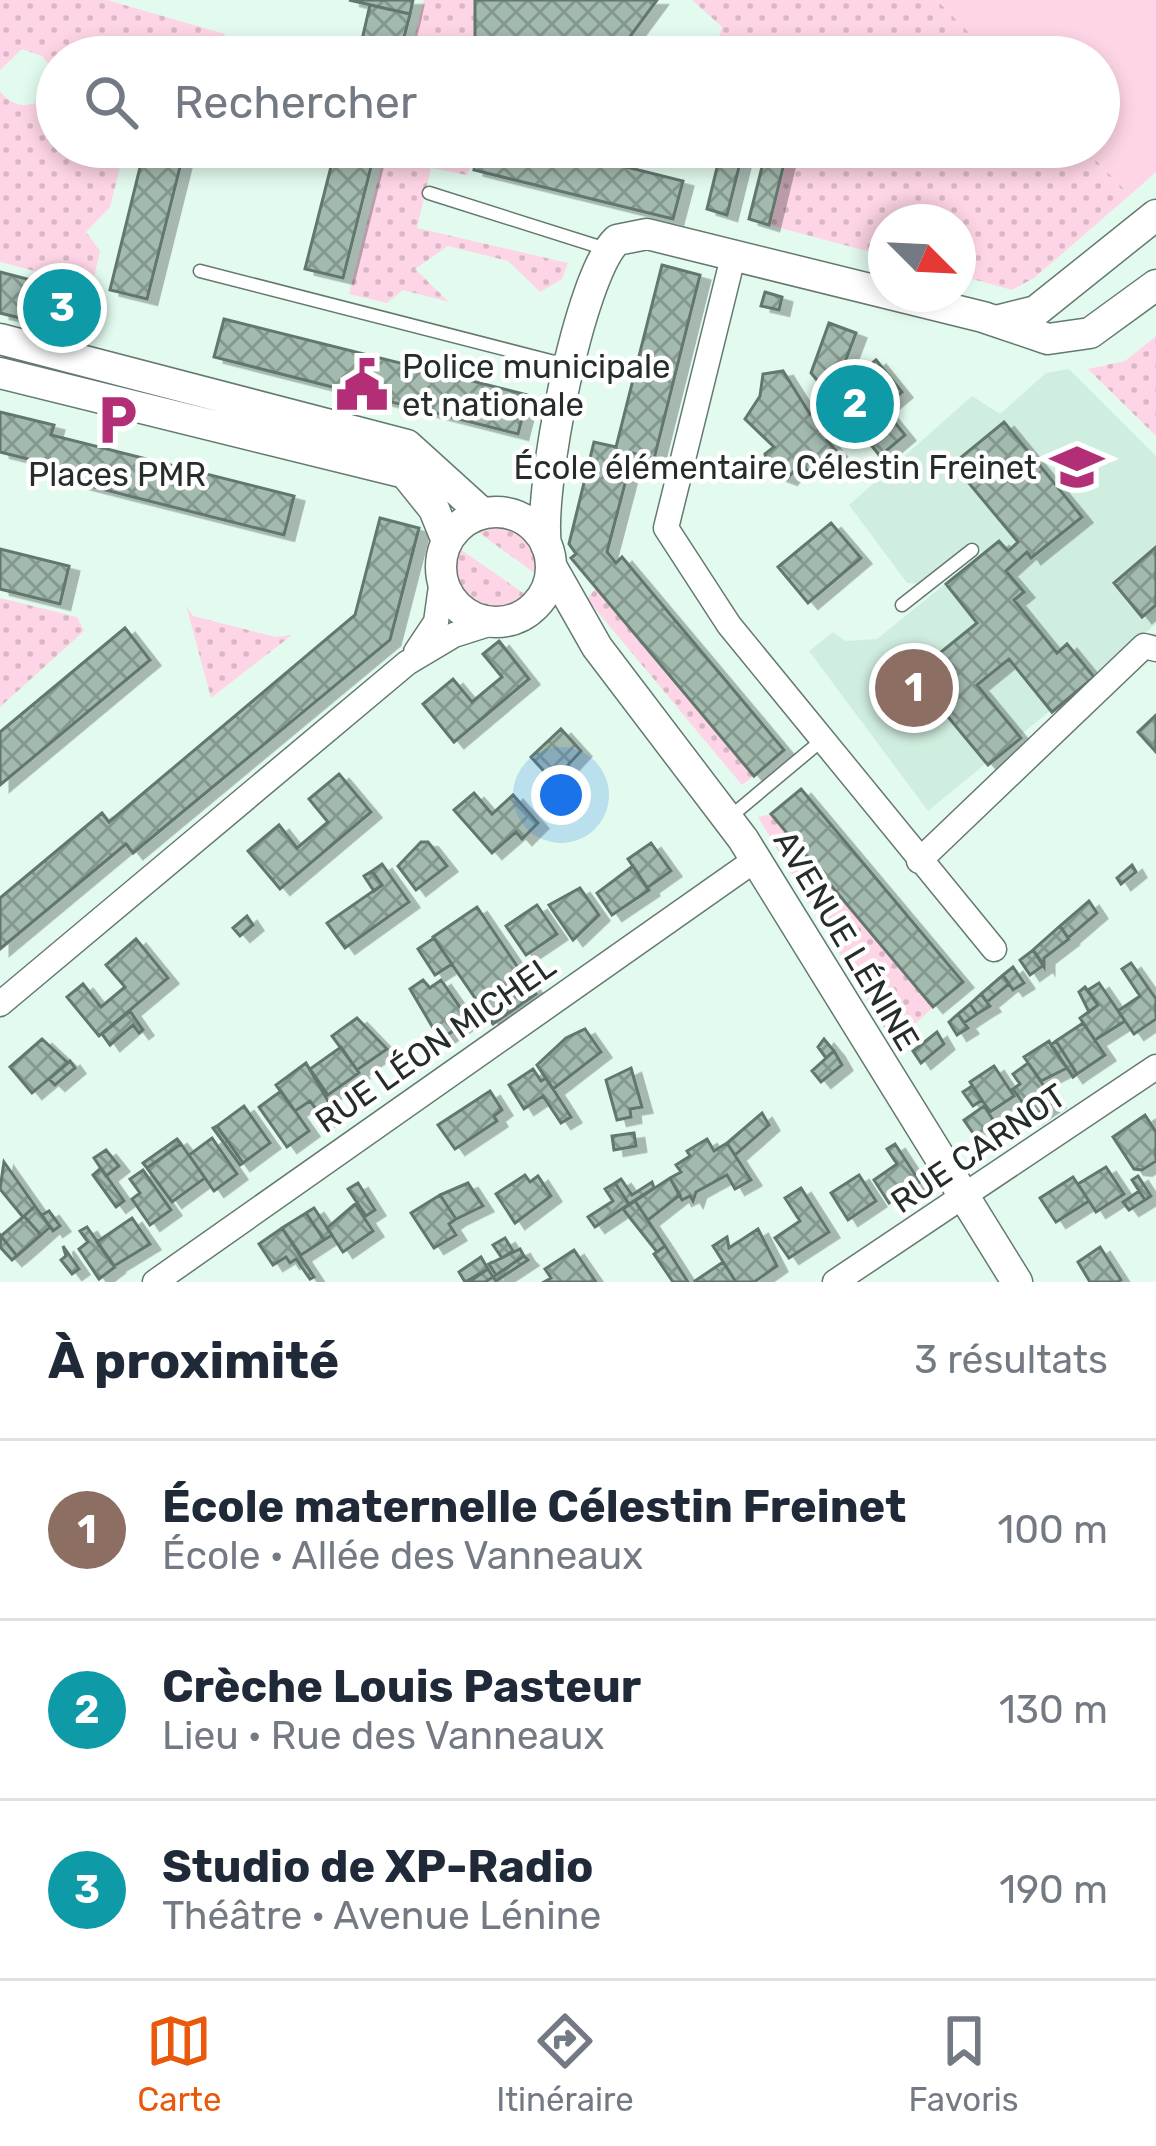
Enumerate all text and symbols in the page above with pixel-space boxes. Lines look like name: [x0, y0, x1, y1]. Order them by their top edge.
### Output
search box: [36, 36, 1120, 168]
icon: search: [78, 69, 144, 135]
text: Rechercher: [174, 76, 417, 129]
north arrow: [868, 204, 976, 312]
pin: 3: [23, 263, 101, 353]
place label: Police municipale et nationale: [402, 347, 670, 424]
public building icon: Police municipale et nationale: [333, 356, 391, 414]
pin: 2: [816, 359, 894, 449]
parking icon: Places PMR: [88, 391, 146, 449]
school or university icon: École élémentaire Célestin Freinet: [1048, 438, 1106, 496]
place label: École élémentaire Célestin Freinet: [514, 448, 1037, 487]
place label: Places PMR: [28, 455, 206, 494]
pin: 1: [875, 643, 953, 733]
your location: [531, 765, 591, 825]
street label: AVENUE LÉNINE: [766, 823, 928, 1057]
street label: RUE LÉON MICHEL: [308, 946, 563, 1141]
street label: RUE CARNOT: [884, 1076, 1073, 1221]
text: À proximité: [48, 1330, 339, 1391]
text: 3 résultats: [914, 1337, 1108, 1383]
text: École maternelle Célestin Freinet: [162, 1480, 906, 1533]
text: 1: [77, 1507, 97, 1553]
text: 100 m: [998, 1507, 1108, 1553]
text: École · Allée des Vanneaux: [162, 1533, 643, 1579]
text: Crèche Louis Pasteur: [162, 1660, 641, 1713]
text: 2: [74, 1687, 100, 1733]
text: 130 m: [999, 1687, 1108, 1733]
text: Lieu · Rue des Vanneaux: [162, 1713, 605, 1759]
text: Studio de XP-Radio: [162, 1840, 594, 1893]
text: 3: [74, 1867, 100, 1913]
text: 190 m: [999, 1867, 1108, 1913]
text: Théâtre · Avenue Lénine: [162, 1893, 601, 1939]
tab: Carte: [137, 2008, 221, 2119]
tab: Itinéraire: [496, 2008, 634, 2119]
tab: Favoris: [908, 2008, 1019, 2119]

